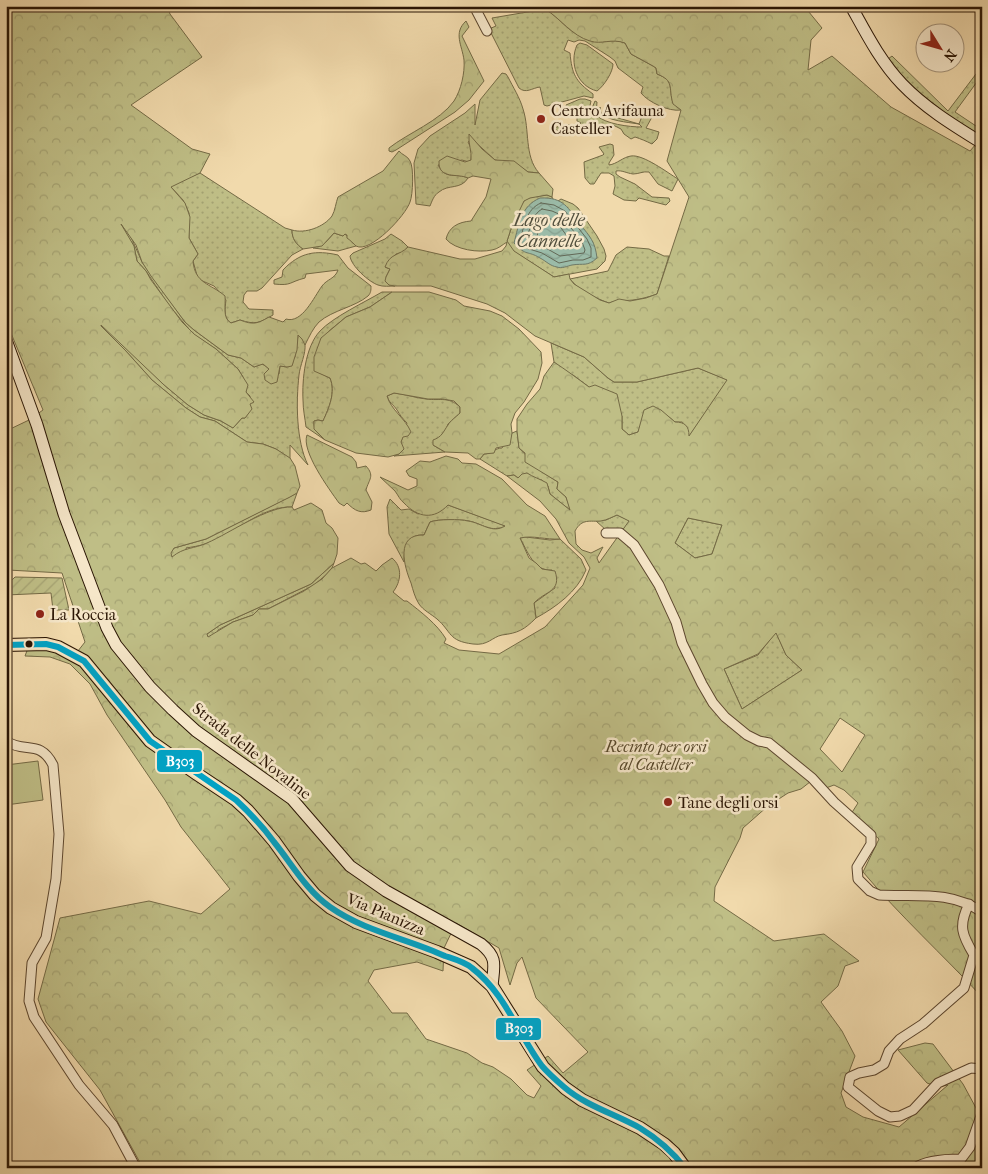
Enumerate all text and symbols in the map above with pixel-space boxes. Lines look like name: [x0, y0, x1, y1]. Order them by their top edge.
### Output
north arrow: [916, 22, 966, 72]
text: N: [940, 46, 960, 65]
place label: Centro Avifauna Casteller: [551, 101, 665, 138]
marker: Centro Avifauna Casteller: [535, 113, 547, 125]
water label: Lago delle Cannelle: [511, 210, 586, 252]
place label: La Roccia: [50, 605, 117, 624]
marker: La Roccia: [34, 608, 46, 620]
unlabelled marker: [24, 639, 34, 649]
street label: Strada delle Novaline: [189, 699, 315, 803]
park label: Recinto per orsi al Casteller: [604, 737, 708, 774]
line badge: B303: [156, 749, 203, 773]
text: B303: [166, 753, 194, 770]
place label: Tane degli orsi: [678, 793, 779, 812]
marker: Tane degli orsi: [662, 796, 674, 808]
street label: Via Pianizza: [343, 889, 429, 939]
line badge: B303: [495, 1017, 542, 1041]
text: B303: [505, 1020, 533, 1037]

